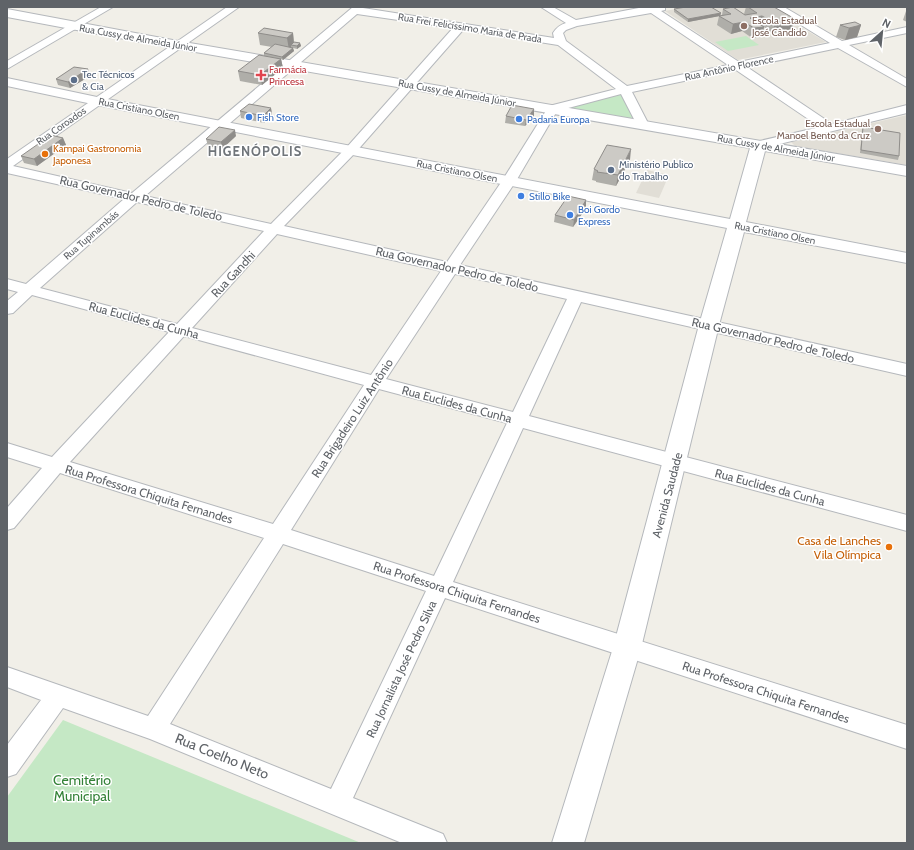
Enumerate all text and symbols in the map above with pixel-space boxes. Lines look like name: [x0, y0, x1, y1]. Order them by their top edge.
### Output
street label: Rua Frei Felicíssimo Maria de Prada: [397, 10, 543, 46]
north arrow: [862, 12, 902, 52]
place label: Escola Estadual José Cândido: [751, 14, 817, 39]
text: N: [880, 15, 893, 31]
street label: Rua Cussy de Almeida Júnior: [78, 21, 199, 55]
marker: Escola Estadual José Cândido: [739, 21, 749, 31]
street label: Rua Antônio Florence: [683, 52, 775, 84]
place label: Farmácia Princesa: [269, 63, 307, 88]
place label: Tec Técnicos & Cia: [82, 68, 134, 93]
marker: Farmácia Princesa: [256, 70, 266, 80]
marker: Tec Técnicos & Cia: [69, 75, 79, 85]
street label: Rua Cussy de Almeida Júnior: [397, 76, 518, 110]
street label: Rua Cristiano Olsen: [97, 95, 181, 123]
street label: Rua Coroados: [33, 104, 89, 148]
place label: Fish Store: [257, 111, 299, 124]
marker: Fish Store: [244, 112, 254, 122]
place label: Padaria Europa: [527, 113, 590, 126]
marker: Padaria Europa: [514, 114, 524, 124]
place label: Escola Estadual Manoel Bento da Cruz: [777, 117, 871, 142]
marker: Escola Estadual Manoel Bento da Cruz: [873, 124, 883, 134]
street label: Rua Cussy de Almeida Júnior: [716, 131, 837, 165]
place label: Kampai Gastronomia Japonesa: [52, 142, 142, 167]
district label: HIGENÓPOLIS: [208, 143, 302, 159]
marker: Kampai Gastronomia Japonesa: [40, 149, 50, 159]
street label: Rua Cristiano Olsen: [415, 157, 499, 185]
place label: Ministério Publico do Trabalho: [619, 158, 694, 183]
marker: Ministério Publico do Trabalho: [606, 165, 616, 175]
street label: Rua Governador Pedro de Toledo: [58, 172, 224, 224]
place label: Stillo Bike: [529, 190, 570, 203]
marker: Stillo Bike: [516, 191, 526, 201]
place label: Boi Gordo Express: [578, 203, 621, 228]
street label: Rua Tupinambás: [61, 207, 121, 263]
marker: Boi Gordo Express: [565, 210, 575, 220]
street label: Rua Cristiano Olsen: [733, 219, 817, 247]
street label: Rua Governador Pedro de Toledo: [374, 243, 540, 295]
street label: Rua Gandhi: [208, 248, 258, 300]
street label: Rua Euclides da Cunha: [87, 298, 201, 342]
street label: Rua Governador Pedro de Toledo: [690, 314, 856, 366]
street label: Rua Brigadeiro Luiz Antônio: [308, 355, 396, 480]
street label: Rua Euclides da Cunha: [400, 382, 514, 426]
street label: Avenida Saudade: [648, 451, 686, 539]
street label: Rua Professora Chiquita Fernandes: [63, 461, 235, 527]
street label: Rua Euclides da Cunha: [713, 465, 827, 509]
place label: Casa de Lanches Vila Olímpica: [797, 533, 881, 562]
marker: Casa de Lanches Vila Olímpica: [884, 542, 894, 552]
street label: Rua Professora Chiquita Fernandes: [372, 558, 542, 626]
street label: Rua Jornalista José Pedro Silva: [363, 598, 440, 740]
street label: Rua Professora Chiquita Fernandes: [681, 658, 851, 726]
street label: Rua Coelho Neto: [172, 729, 272, 783]
park label: Cemitério Municipal: [53, 771, 111, 805]

